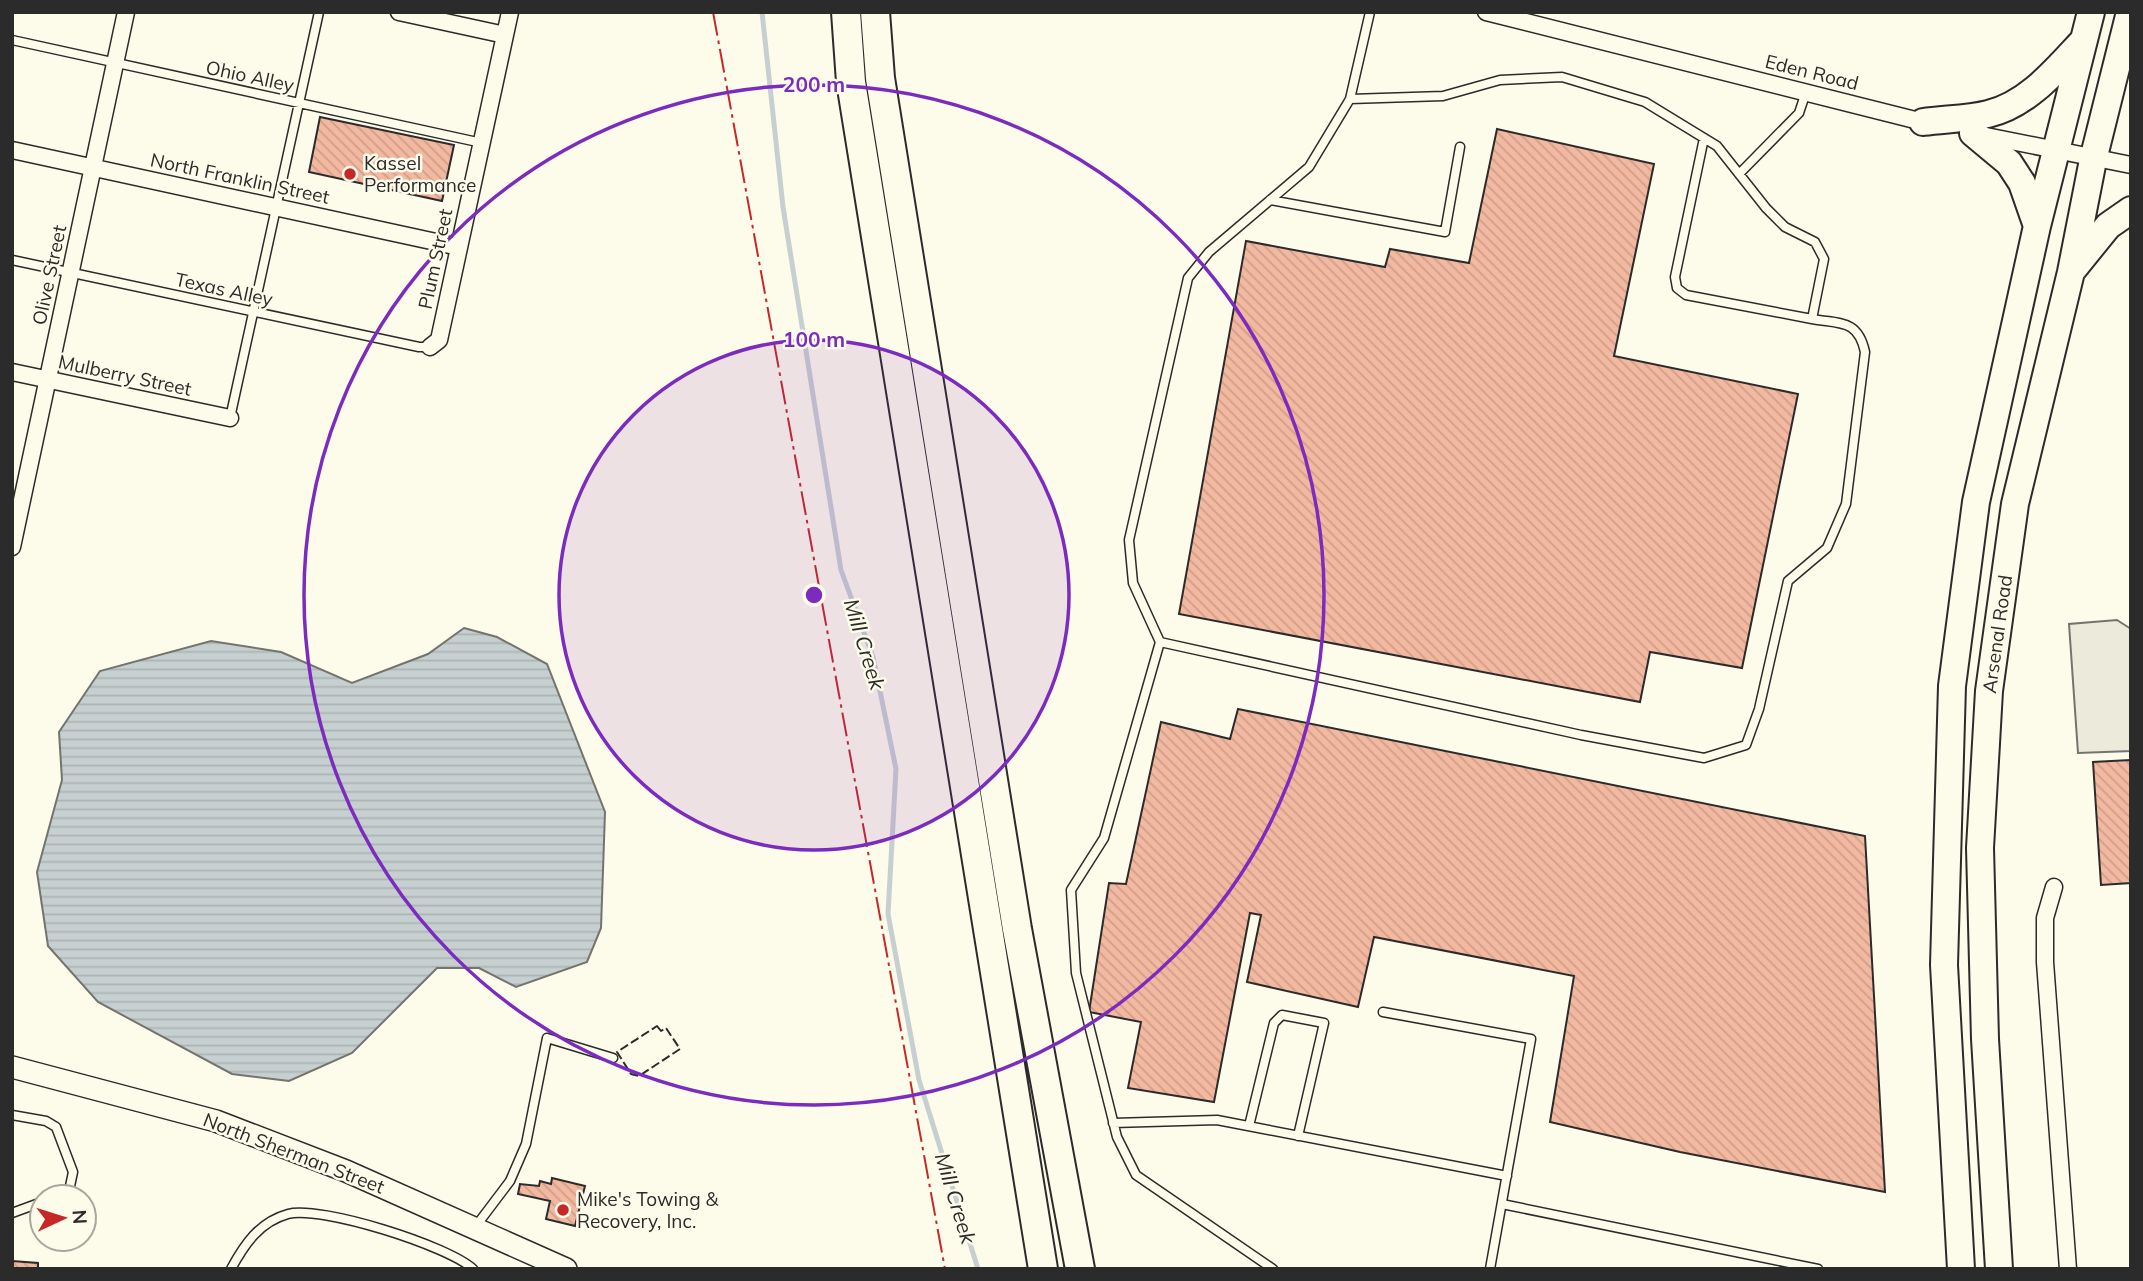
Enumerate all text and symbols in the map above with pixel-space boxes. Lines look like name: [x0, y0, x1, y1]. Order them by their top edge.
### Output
street label: Eden Road: [1763, 49, 1861, 95]
street label: Ohio Alley: [204, 55, 296, 97]
text: 200 m: [783, 71, 845, 97]
street label: North Franklin Street: [148, 147, 332, 209]
place label: Kassel Performance: [364, 151, 476, 197]
marker: Kassel Performance: [342, 166, 358, 182]
street label: Plum Street: [413, 206, 457, 311]
street label: Olive Street: [27, 223, 71, 327]
street label: Texas Alley: [173, 267, 275, 311]
text: 100 m: [783, 326, 845, 352]
street label: Mulberry Street: [56, 349, 194, 401]
street label: Arsenal Road: [1977, 573, 2017, 695]
centre of rings: [802, 583, 826, 607]
water label: Mill Creek: [839, 595, 892, 694]
street label: North Sherman Street: [200, 1107, 388, 1199]
water label: Mill Creek: [930, 1149, 983, 1248]
north arrow: [28, 1183, 98, 1253]
place label: Mike's Towing & Recovery, Inc.: [577, 1187, 720, 1233]
marker: Mike's Towing & Recovery, Inc.: [555, 1202, 571, 1218]
text: N: [67, 1209, 92, 1225]

